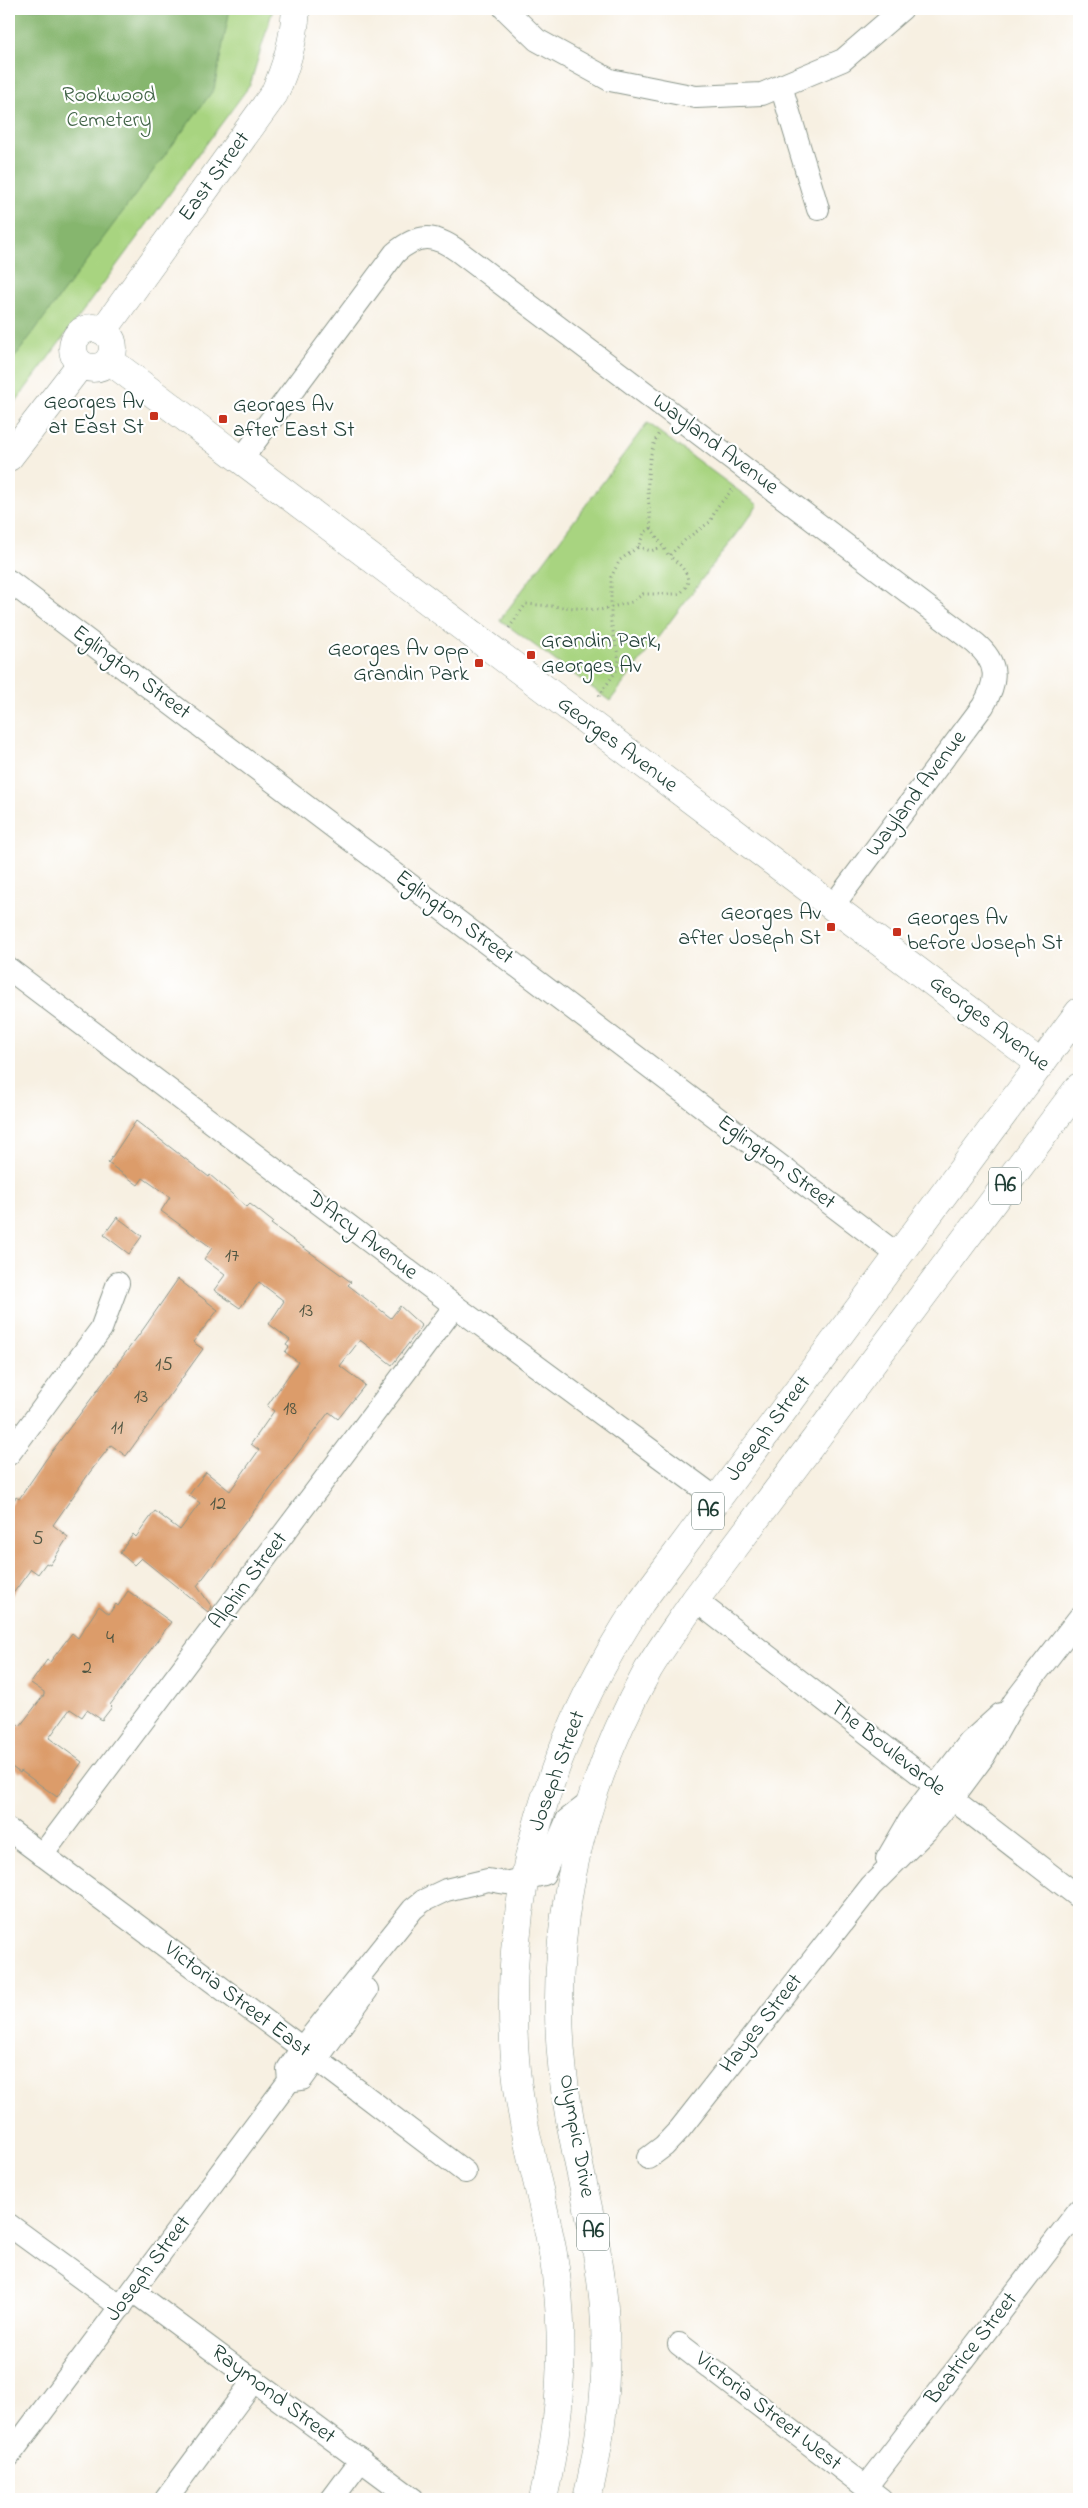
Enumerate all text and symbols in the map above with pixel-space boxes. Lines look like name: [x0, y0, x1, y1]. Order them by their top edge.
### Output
park label: Rookwood Cemetery: [62, 80, 156, 138]
street label: East Street: [171, 125, 259, 229]
place label: Georges Av at East St: [44, 387, 145, 444]
street label: Wayland Avenue: [644, 387, 785, 504]
place label: Georges Av after East St: [233, 390, 355, 447]
marker: Georges Av at East St: [148, 410, 160, 422]
marker: Georges Av after East St: [217, 413, 229, 425]
street label: Eglington Street: [64, 618, 198, 729]
place label: Grandin Park, Georges Av: [541, 626, 661, 684]
place label: Georges Av opp Grandin Park: [328, 634, 469, 691]
marker: Grandin Park, Georges Av: [525, 649, 537, 661]
marker: Georges Av opp Grandin Park: [473, 657, 485, 669]
street label: Georges Avenue: [549, 689, 684, 802]
street label: Wayland Avenue: [859, 724, 976, 865]
street label: Eglington Street: [387, 863, 521, 974]
place label: Georges Av after Joseph St: [678, 898, 822, 955]
place label: Georges Av before Joseph St: [907, 903, 1064, 960]
marker: Georges Av after Joseph St: [825, 921, 837, 933]
marker: Georges Av before Joseph St: [891, 926, 903, 938]
street label: Georges Avenue: [921, 968, 1056, 1081]
street label: Eglington Street: [709, 1108, 843, 1219]
road number: A6: [989, 1168, 1021, 1204]
street label: D'Arcy Avenue: [298, 1183, 424, 1289]
house number: 17: [225, 1242, 239, 1271]
house number: 13: [299, 1297, 313, 1326]
house number: 15: [155, 1351, 173, 1380]
street label: Joseph Street: [718, 1369, 820, 1489]
house number: 13: [134, 1383, 148, 1412]
house number: 18: [283, 1395, 297, 1424]
house number: 11: [111, 1414, 123, 1443]
house number: 12: [210, 1490, 226, 1519]
road number: A6: [692, 1492, 724, 1530]
house number: 5: [32, 1525, 44, 1554]
street label: Alphin Street: [202, 1525, 297, 1636]
house number: 4: [106, 1624, 114, 1653]
house number: 2: [82, 1654, 92, 1683]
street label: The Boulevarde: [822, 1693, 952, 1805]
street label: Joseph Street: [521, 1706, 595, 1836]
street label: Victoria Street East: [156, 1933, 318, 2066]
street label: Hayes Street: [713, 1967, 812, 2081]
street label: Olympic Drive: [548, 2072, 603, 2200]
street label: Joseph Street: [98, 2209, 200, 2329]
road number: A6: [577, 2214, 609, 2250]
street label: Beatrice Street: [917, 2285, 1027, 2413]
street label: Raymond Street: [203, 2337, 343, 2454]
street label: Victoria Street West: [687, 2344, 849, 2480]

